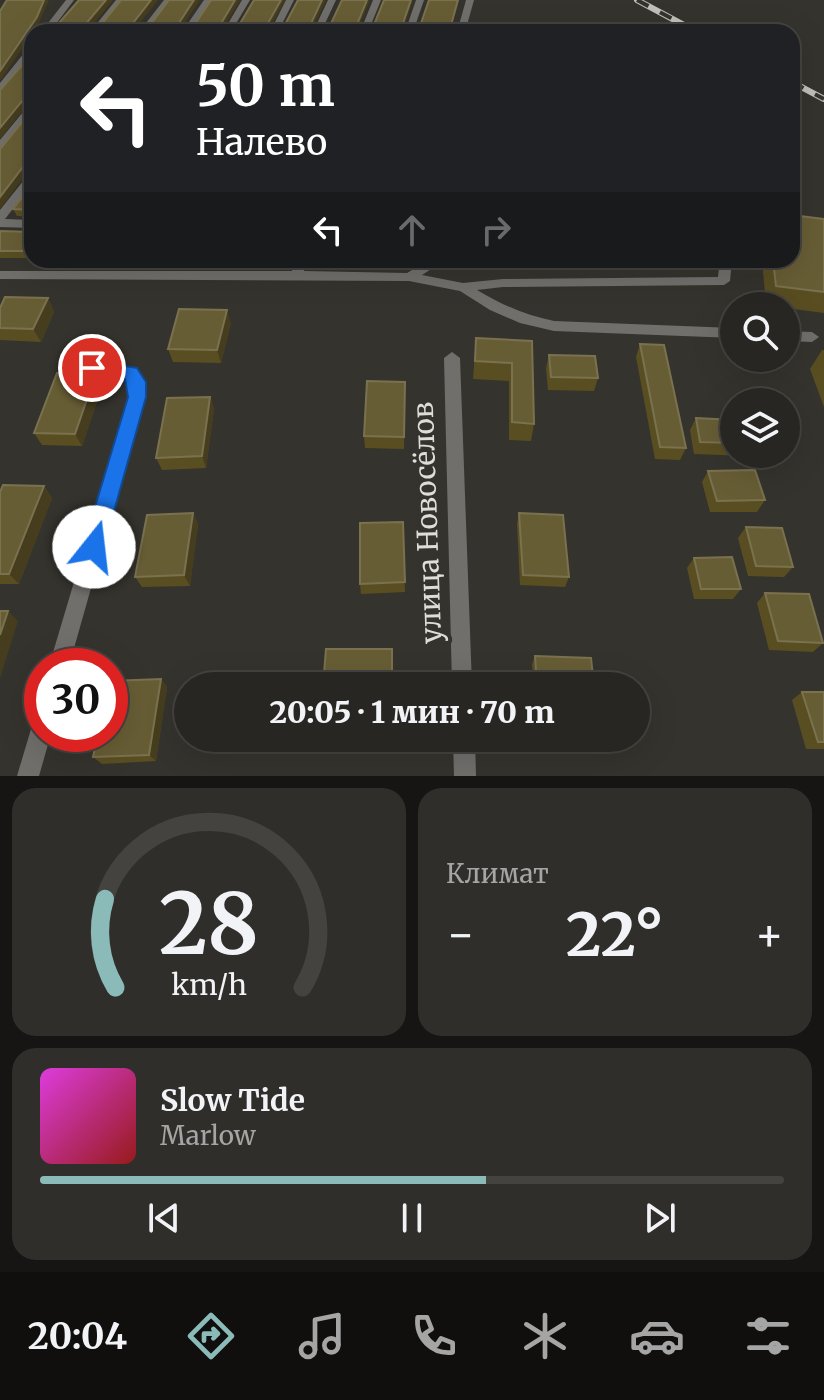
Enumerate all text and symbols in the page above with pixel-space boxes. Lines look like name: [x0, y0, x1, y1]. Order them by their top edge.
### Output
text: 50 m: [196, 51, 335, 121]
icon: left: [64, 56, 168, 160]
text: Налево: [196, 120, 327, 165]
icon: left: [306, 208, 350, 252]
icon: ahead: [390, 208, 434, 252]
icon: right: [474, 208, 518, 252]
map controls: [720, 292, 800, 468]
button: search: [720, 292, 800, 372]
pin: [58, 334, 126, 402]
icon: arrive: [70, 346, 114, 390]
button: layers: [720, 388, 800, 468]
street label: улица Новосёлов: [405, 401, 449, 645]
position arrow: [52, 505, 136, 589]
speed limit sign: 30: [24, 648, 128, 752]
text: 20:05 · 1 мин · 70 m: [270, 693, 555, 731]
text: Климат: [446, 857, 549, 890]
text: 28: [159, 872, 259, 977]
text: 22°: [566, 897, 664, 972]
text: −: [446, 907, 475, 962]
text: +: [755, 907, 784, 962]
text: km/h: [171, 967, 247, 1003]
text: Slow Tide: [160, 1081, 305, 1119]
text: Marlow: [160, 1119, 256, 1152]
icon: previous: [142, 1196, 186, 1240]
icon: pause: [390, 1196, 434, 1240]
icon: next: [638, 1196, 682, 1240]
icon: directions: [183, 1308, 239, 1364]
icon: music: [294, 1308, 350, 1364]
icon: phone: [406, 1308, 462, 1364]
icon: climate: [517, 1308, 573, 1364]
icon: car: [629, 1308, 685, 1364]
icon: filters: [740, 1308, 796, 1364]
text: 20:04: [28, 1314, 127, 1359]

